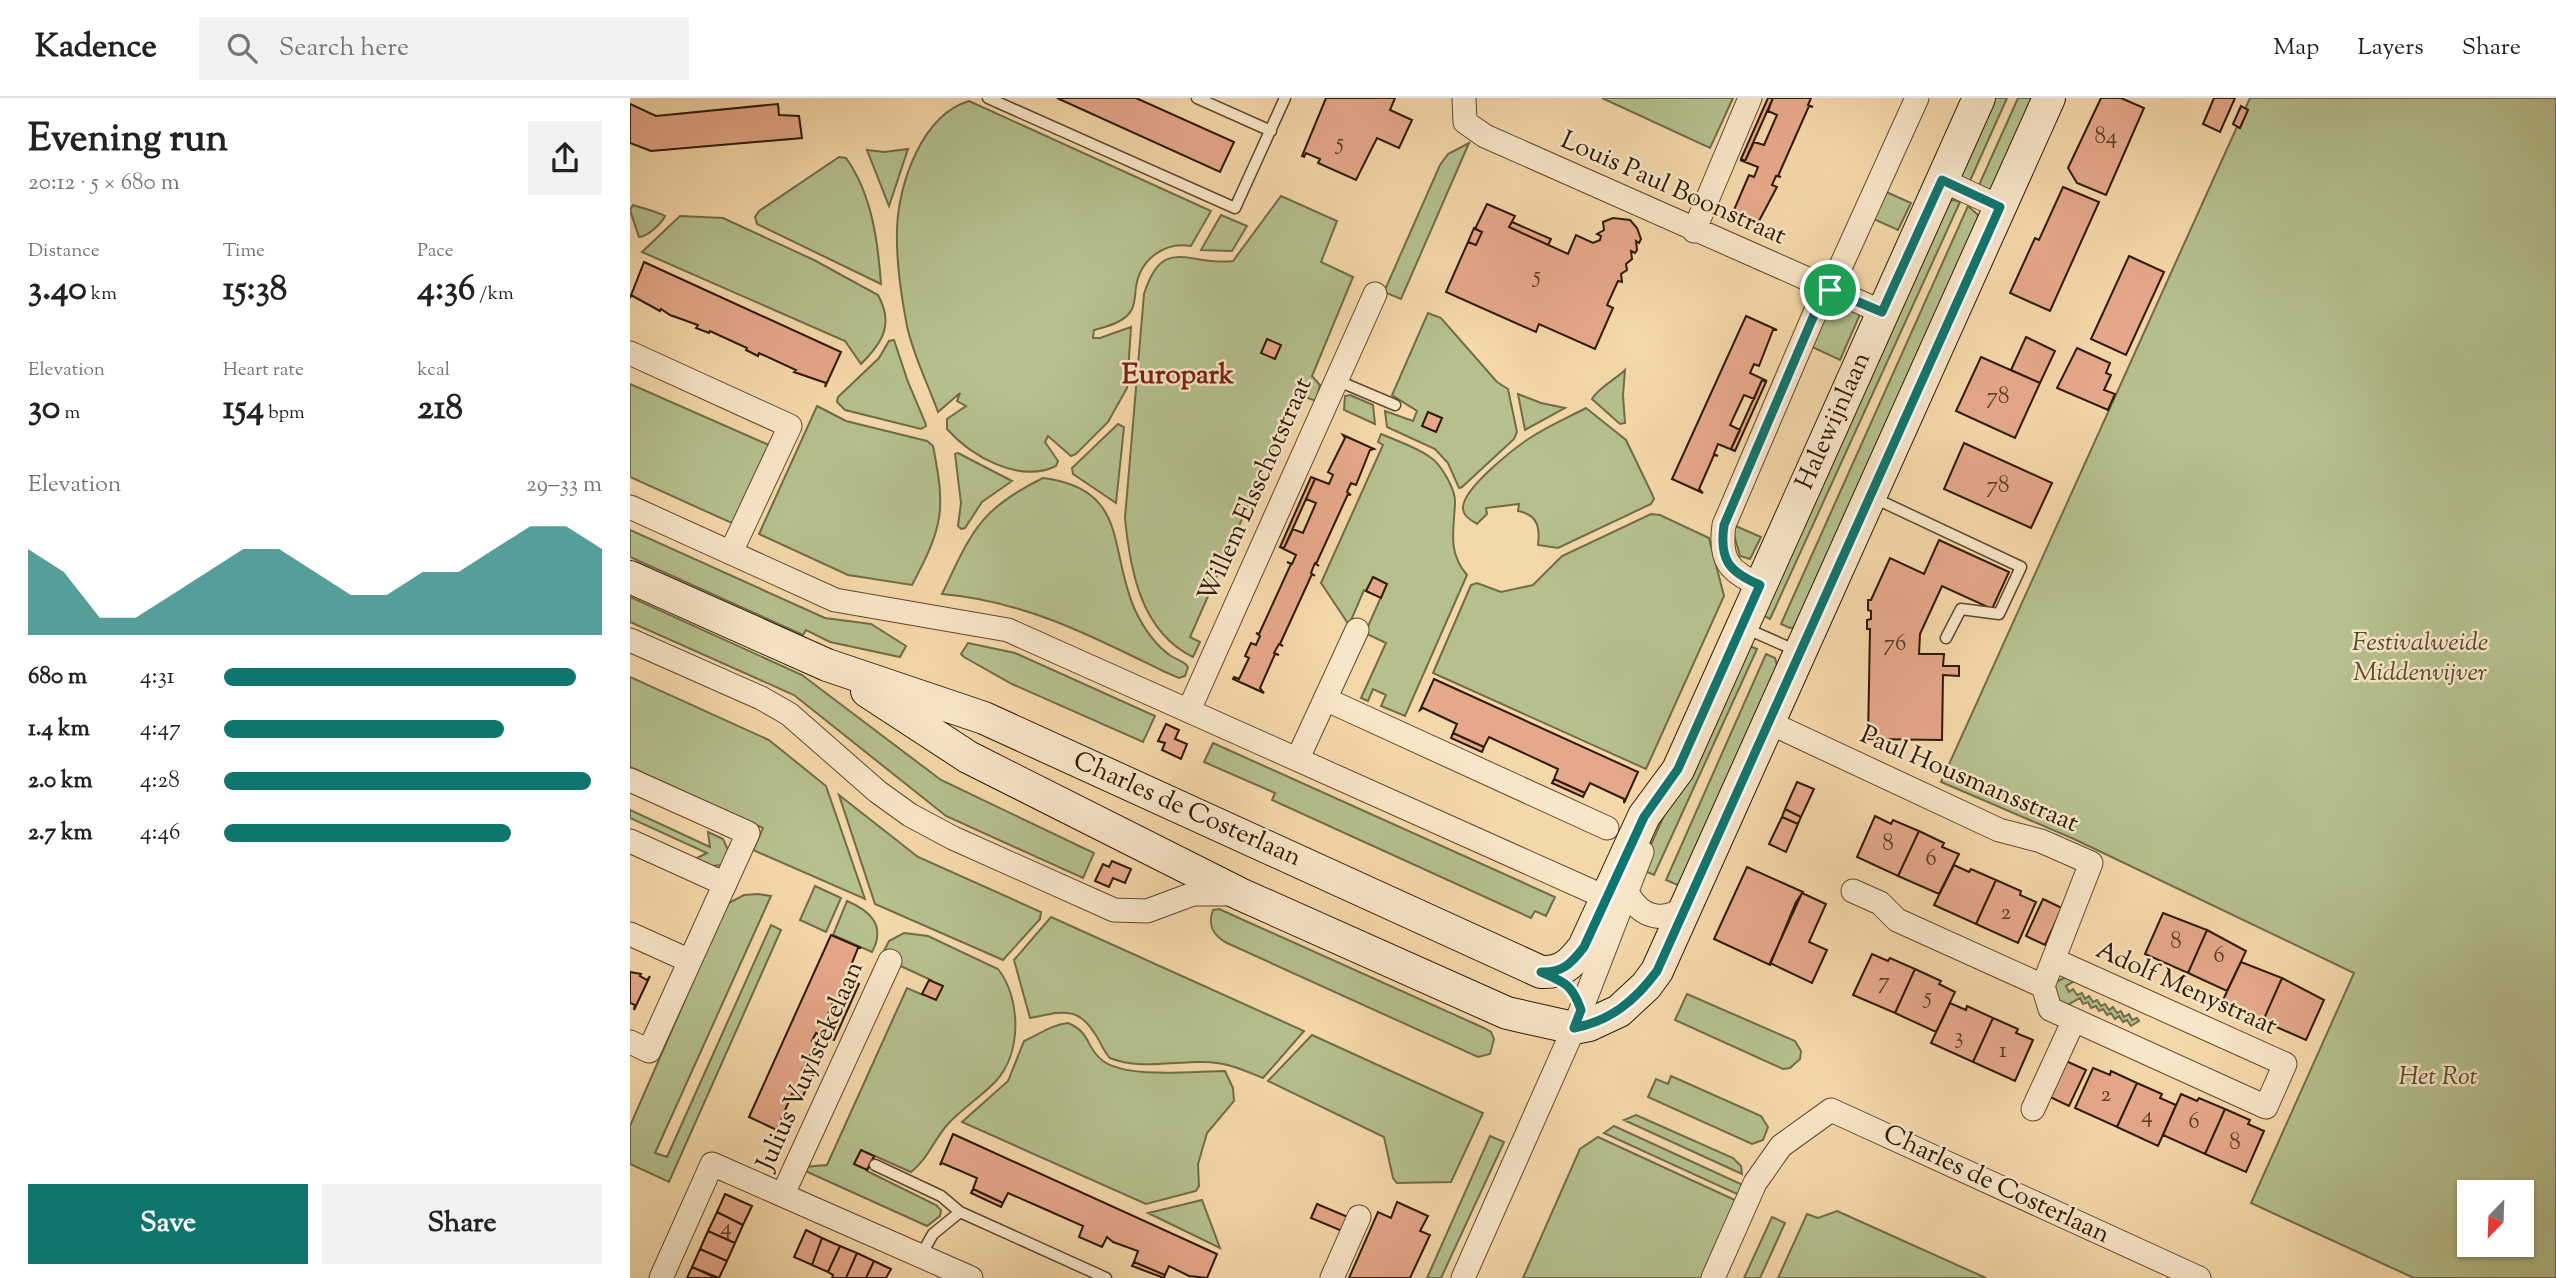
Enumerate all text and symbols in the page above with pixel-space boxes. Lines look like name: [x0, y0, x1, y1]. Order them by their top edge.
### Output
search box: [199, 17, 689, 80]
text: Kadence: [35, 24, 157, 72]
icon: search: [223, 29, 261, 67]
text: Search here: [279, 30, 409, 67]
text: Map: [2273, 31, 2319, 65]
text: Layers: [2357, 31, 2424, 65]
text: Share: [2462, 31, 2521, 65]
text: Evening run: [28, 114, 228, 168]
button: share: [528, 121, 602, 195]
house number: 84: [2095, 121, 2117, 154]
street label: Louis Paul Boonstraat: [1554, 123, 1792, 255]
house number: 5: [1334, 127, 1344, 160]
text: 20:12 · 5 × 680 m: [28, 167, 180, 200]
text: Distance: [28, 238, 100, 265]
text: Time: [223, 238, 265, 265]
text: Pace: [417, 238, 454, 265]
house number: 5: [1531, 260, 1541, 293]
pin: [1800, 260, 1860, 320]
text: 3.40: [28, 265, 87, 316]
text: 15:38: [223, 265, 287, 316]
text: 4:36: [417, 265, 475, 316]
icon: arrive: [1811, 271, 1849, 309]
text: km: [87, 281, 117, 308]
text: /km: [475, 281, 514, 308]
street label: Halewijnlaan: [1787, 346, 1881, 496]
district label: Europark: [1122, 356, 1235, 396]
text: Elevation: [28, 357, 105, 384]
text: Heart rate: [223, 357, 304, 384]
text: kcal: [417, 357, 450, 384]
street label: Willem Elsschotstraat: [1190, 372, 1322, 608]
house number: 78: [1986, 381, 2010, 414]
text: 30: [28, 384, 60, 435]
text: 154: [223, 384, 264, 435]
text: 218: [417, 384, 463, 435]
text: m: [60, 400, 80, 427]
text: bpm: [264, 400, 305, 427]
text: Elevation: [28, 469, 121, 502]
text: 29–33 m: [526, 469, 602, 502]
house number: 78: [1986, 470, 2010, 503]
park label: Festivalweide Middenvijver: [2352, 625, 2488, 692]
house number: 76: [1884, 628, 1906, 661]
text: 680 m: [28, 661, 87, 694]
text: 4:31: [140, 661, 175, 694]
text: 1.4 km: [28, 713, 90, 746]
text: 4:47: [140, 713, 181, 746]
street label: Paul Housmansstraat: [1854, 717, 2084, 843]
street label: Charles de Costerlaan: [1067, 743, 1307, 877]
text: 2.0 km: [28, 765, 93, 798]
text: 4:28: [140, 765, 180, 798]
text: 2.7 km: [28, 817, 93, 850]
text: 4:46: [140, 817, 180, 850]
house number: 8: [1882, 828, 1894, 861]
house number: 6: [1925, 843, 1937, 876]
house number: 2: [2001, 897, 2012, 930]
house number: 8: [2170, 926, 2182, 959]
street label: Adolf Menystraat: [2090, 932, 2283, 1046]
house number: 6: [2213, 940, 2225, 973]
street label: Julius Vuylstekelaan: [747, 955, 874, 1178]
house number: 7: [1878, 966, 1890, 999]
house number: 5: [1922, 981, 1932, 1014]
house number: 3: [1954, 1021, 1964, 1054]
house number: 1: [1999, 1035, 2007, 1068]
park label: Het Rot: [2399, 1059, 2478, 1096]
house number: 2: [2101, 1079, 2112, 1112]
house number: 4: [2141, 1100, 2153, 1133]
house number: 6: [2188, 1106, 2200, 1139]
street label: Charles de Costerlaan: [1877, 1116, 2115, 1254]
house number: 8: [2229, 1127, 2241, 1160]
north arrow: [2457, 1180, 2534, 1256]
map controls: [2457, 1180, 2534, 1257]
button: Save: [28, 1184, 308, 1264]
button: Share: [322, 1184, 602, 1264]
house number: 4: [720, 1212, 732, 1245]

